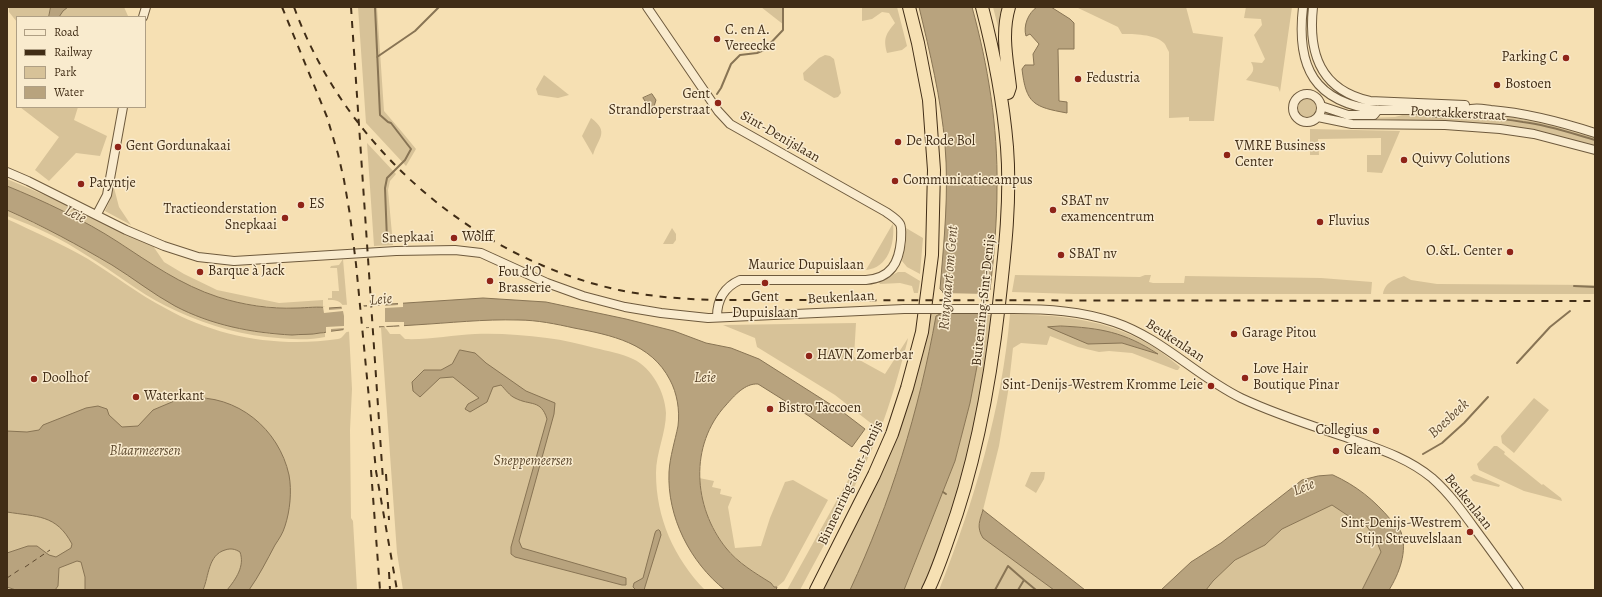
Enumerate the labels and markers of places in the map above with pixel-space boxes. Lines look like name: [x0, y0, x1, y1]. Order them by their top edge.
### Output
place label: C. en A. Vereecke: [725, 23, 775, 56]
marker: C. en A. Vereecke: [712, 34, 722, 44]
place label: Parking C: [1502, 50, 1558, 66]
marker: Parking C: [1561, 53, 1571, 63]
place label: Fedustria: [1086, 71, 1140, 87]
marker: Fedustria: [1073, 74, 1083, 84]
place label: Bostoen: [1505, 77, 1551, 93]
marker: Bostoen: [1492, 80, 1502, 90]
place label: Gent Strandloperstraat: [608, 87, 710, 120]
marker: Gent Strandloperstraat: [713, 98, 723, 108]
place label: De Rode Bol: [906, 134, 975, 150]
marker: De Rode Bol: [893, 137, 903, 147]
place label: Gent Gordunakaai: [126, 139, 231, 155]
place label: VMRE Business Center: [1235, 139, 1326, 172]
marker: Gent Gordunakaai: [113, 142, 123, 152]
marker: VMRE Business Center: [1222, 150, 1232, 160]
place label: Quivvy Colutions: [1412, 152, 1510, 168]
marker: Quivvy Colutions: [1399, 155, 1409, 165]
place label: Communicatiecampus: [903, 173, 1033, 189]
place label: Patyntje: [89, 176, 136, 192]
marker: Communicatiecampus: [890, 176, 900, 186]
marker: Patyntje: [76, 179, 86, 189]
place label: SBAT nv examencentrum: [1061, 194, 1154, 226]
place label: ES: [309, 197, 325, 213]
marker: ES: [296, 200, 306, 210]
place label: Tractieonderstation Snepkaai: [163, 202, 277, 234]
marker: SBAT nv examencentrum: [1048, 205, 1058, 215]
marker: Tractieonderstation Snepkaai: [280, 213, 290, 223]
place label: Fluvius: [1328, 214, 1370, 230]
marker: Fluvius: [1315, 217, 1325, 227]
place label: Wolff: [462, 230, 493, 246]
marker: Wolff: [449, 233, 459, 243]
place label: O.&L. Center: [1426, 244, 1502, 260]
place label: SBAT nv: [1069, 247, 1117, 263]
marker: O.&L. Center: [1505, 247, 1515, 257]
marker: SBAT nv: [1056, 250, 1066, 260]
place label: Barque à Jack: [208, 264, 285, 280]
place label: Fou d'O Brasserie: [498, 265, 551, 298]
marker: Barque à Jack: [195, 267, 205, 277]
marker: Fou d'O Brasserie: [485, 276, 495, 286]
marker: Gent Dupuislaan: [760, 278, 770, 288]
place label: Gent Dupuislaan: [732, 290, 798, 322]
place label: Garage Pitou: [1242, 326, 1316, 342]
marker: Garage Pitou: [1229, 329, 1239, 339]
place label: HAVN Zomerbar: [817, 348, 913, 364]
marker: HAVN Zomerbar: [804, 351, 814, 361]
place label: Love Hair Boutique Pinar: [1253, 362, 1339, 394]
place label: Doolhof: [42, 371, 88, 387]
marker: Love Hair Boutique Pinar: [1240, 373, 1250, 383]
marker: Doolhof: [29, 374, 39, 384]
place label: Sint-Denijs-Westrem Kromme Leie: [1002, 378, 1203, 394]
marker: Sint-Denijs-Westrem Kromme Leie: [1206, 381, 1216, 391]
place label: Waterkant: [144, 389, 204, 405]
marker: Waterkant: [131, 392, 141, 402]
place label: Bistro Taccoen: [778, 401, 861, 417]
marker: Bistro Taccoen: [765, 404, 775, 414]
place label: Collegius: [1315, 423, 1368, 439]
marker: Collegius: [1371, 426, 1381, 436]
place label: Gleam: [1344, 443, 1381, 459]
marker: Gleam: [1331, 446, 1341, 456]
place label: Sint-Denijs-Westrem Stijn Streuvelslaan: [1341, 516, 1462, 548]
marker: Sint-Denijs-Westrem Stijn Streuvelslaan: [1465, 527, 1475, 537]

